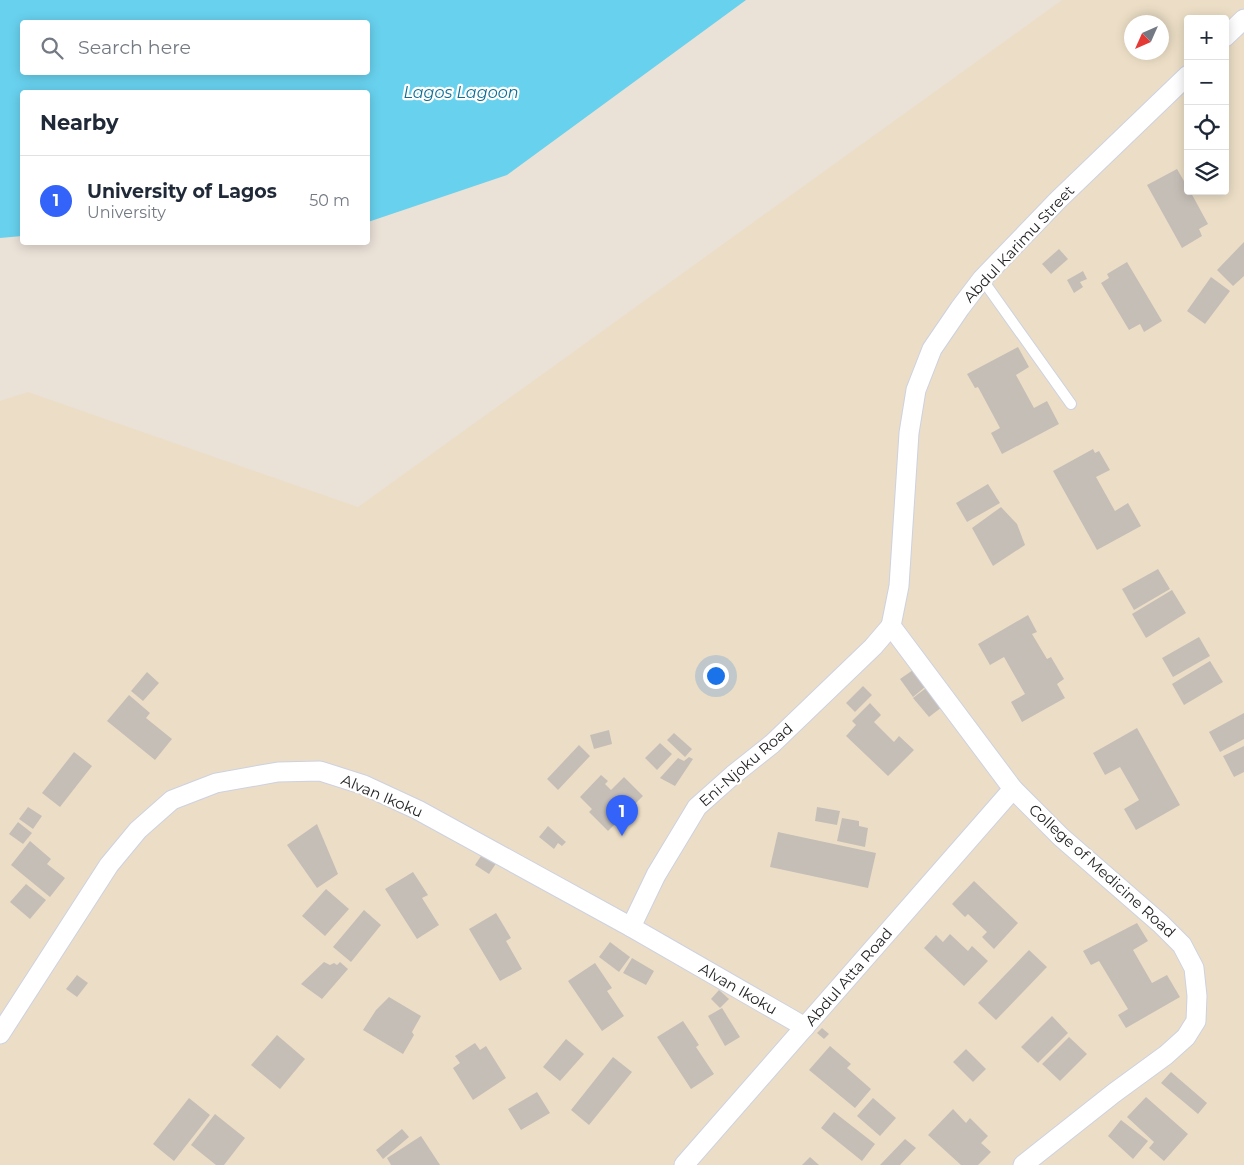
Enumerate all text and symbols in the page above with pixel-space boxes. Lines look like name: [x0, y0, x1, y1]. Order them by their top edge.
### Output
north arrow: [1124, 15, 1169, 60]
map controls: [1184, 15, 1229, 195]
button: +: [1184, 15, 1229, 60]
search box: [20, 20, 370, 75]
icon: search: [38, 34, 66, 62]
text: Search here: [78, 36, 191, 59]
button: −: [1184, 60, 1229, 105]
water label: Lagos Lagoon: [403, 83, 519, 102]
button: locate: [1184, 105, 1229, 150]
text: Nearby: [40, 110, 119, 135]
button: layers: [1184, 150, 1229, 195]
text: University of Lagos: [87, 180, 277, 203]
street label: Abdul Karimu Street: [959, 181, 1078, 306]
text: 1: [53, 191, 59, 210]
text: 50 m: [309, 191, 350, 210]
text: University: [87, 203, 166, 222]
your location: [703, 663, 729, 689]
street label: Eni-Njoku Road: [695, 719, 796, 810]
street label: Alvan Ikoku: [338, 770, 426, 821]
pin: 1: [606, 795, 638, 836]
street label: College of Medicine Road: [1025, 800, 1180, 942]
street label: Abdul Atta Road: [801, 924, 896, 1030]
street label: Alvan Ikoku: [696, 959, 781, 1019]

